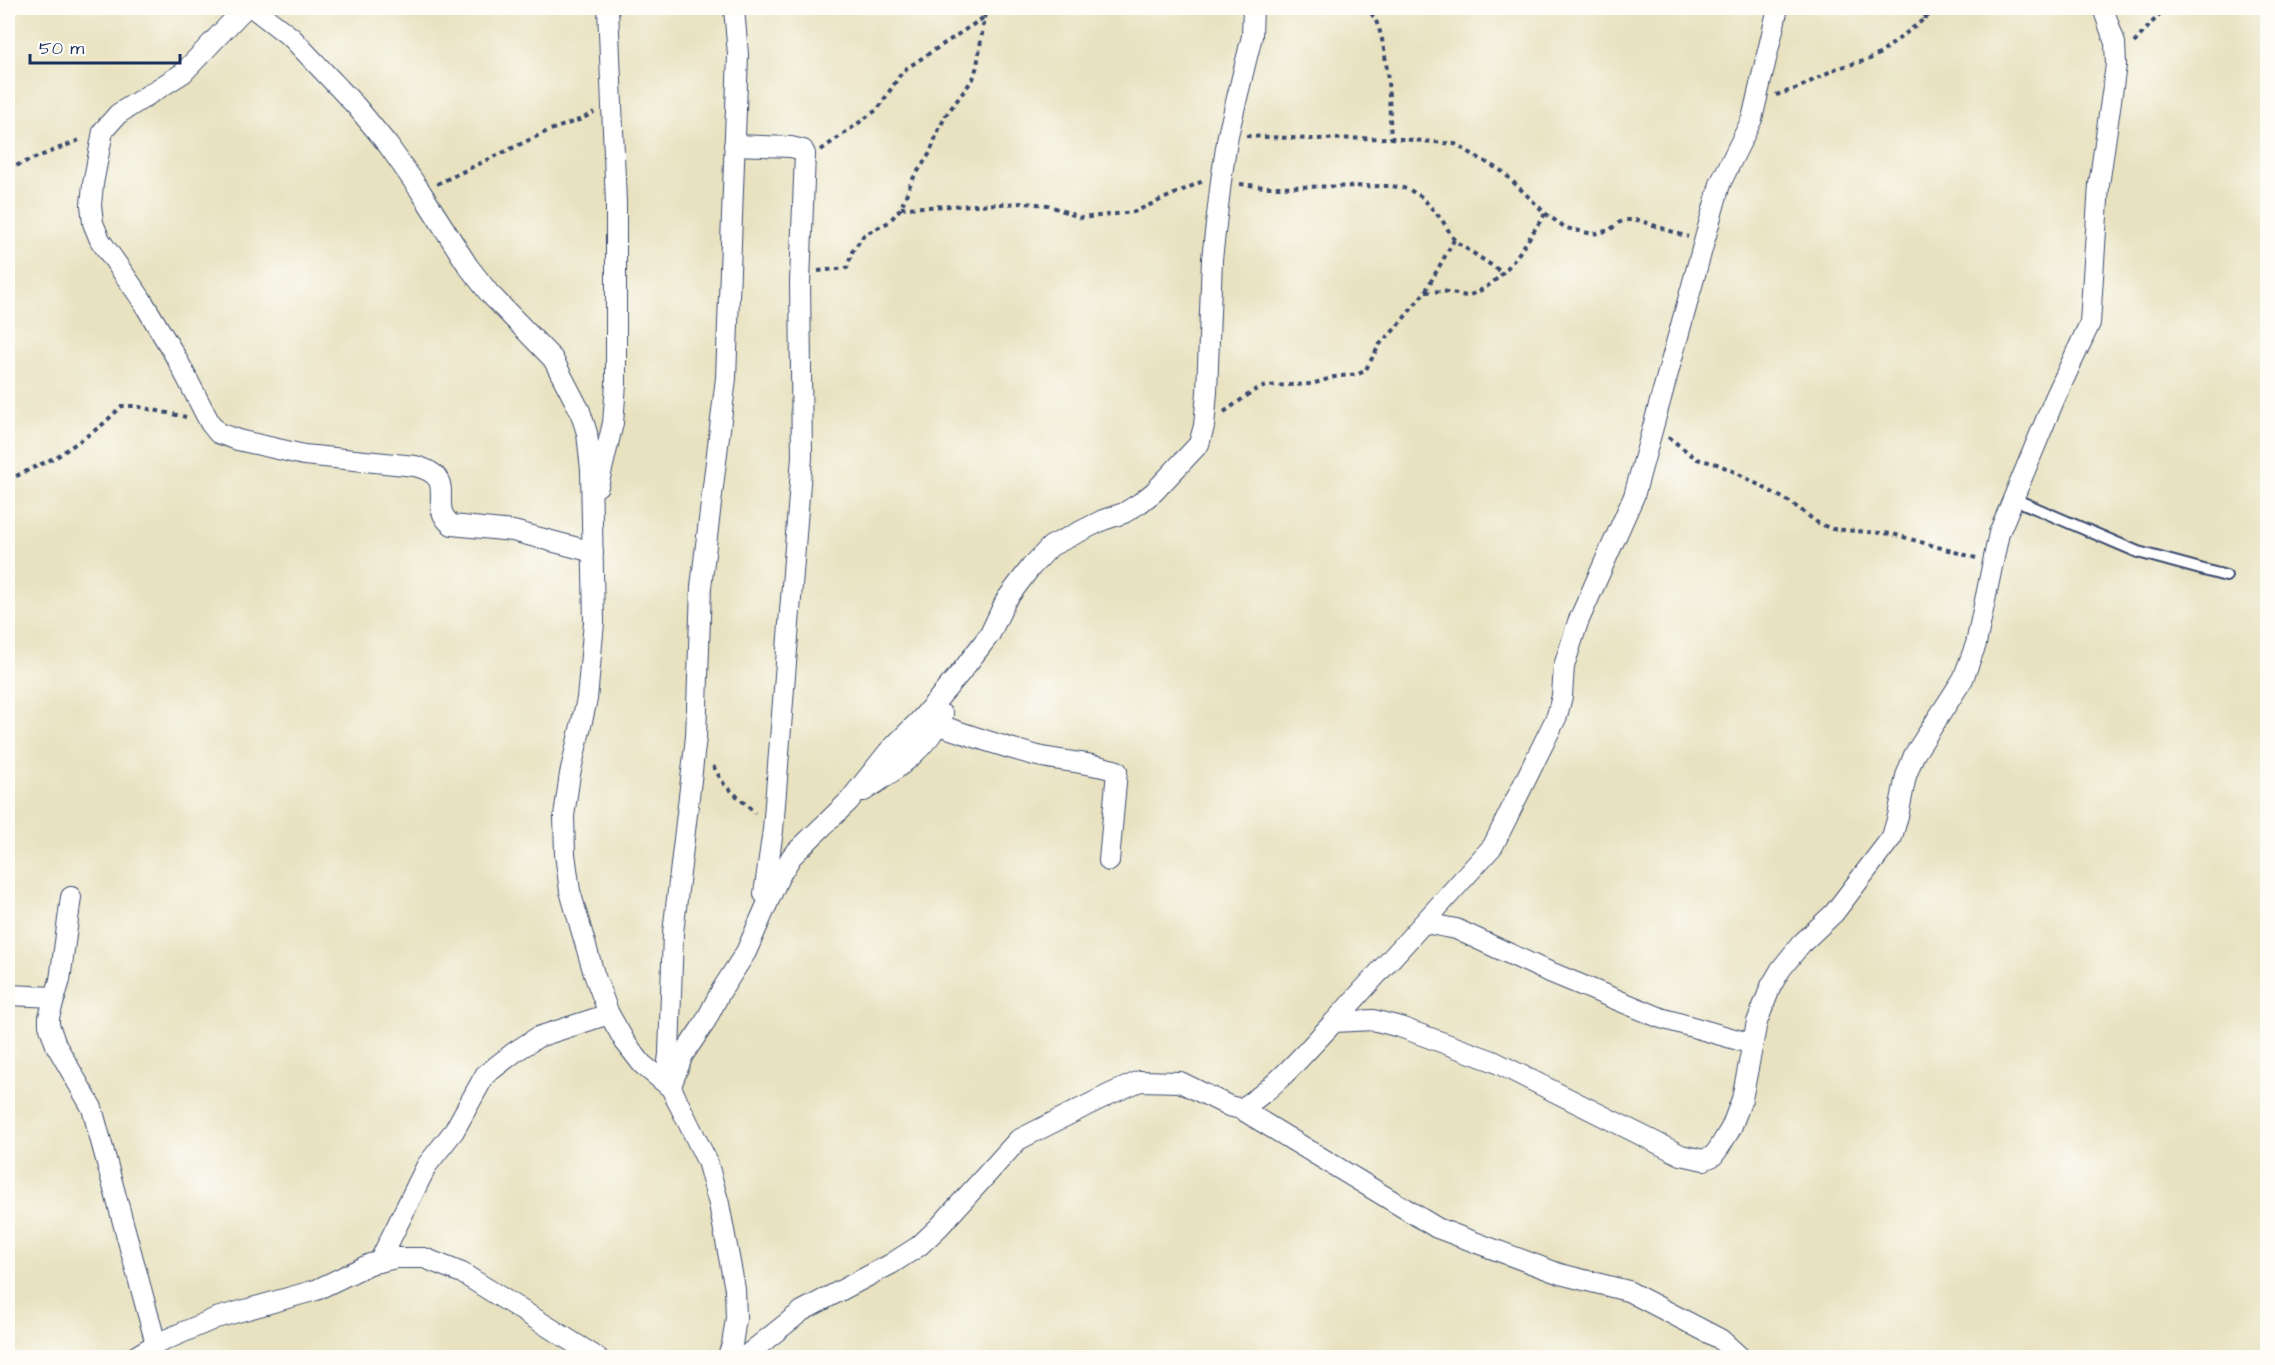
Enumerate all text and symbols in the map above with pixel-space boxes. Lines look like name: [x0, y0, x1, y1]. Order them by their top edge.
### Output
scale bar: [30, 27, 180, 65]
text: 50 m: [39, 36, 84, 61]

